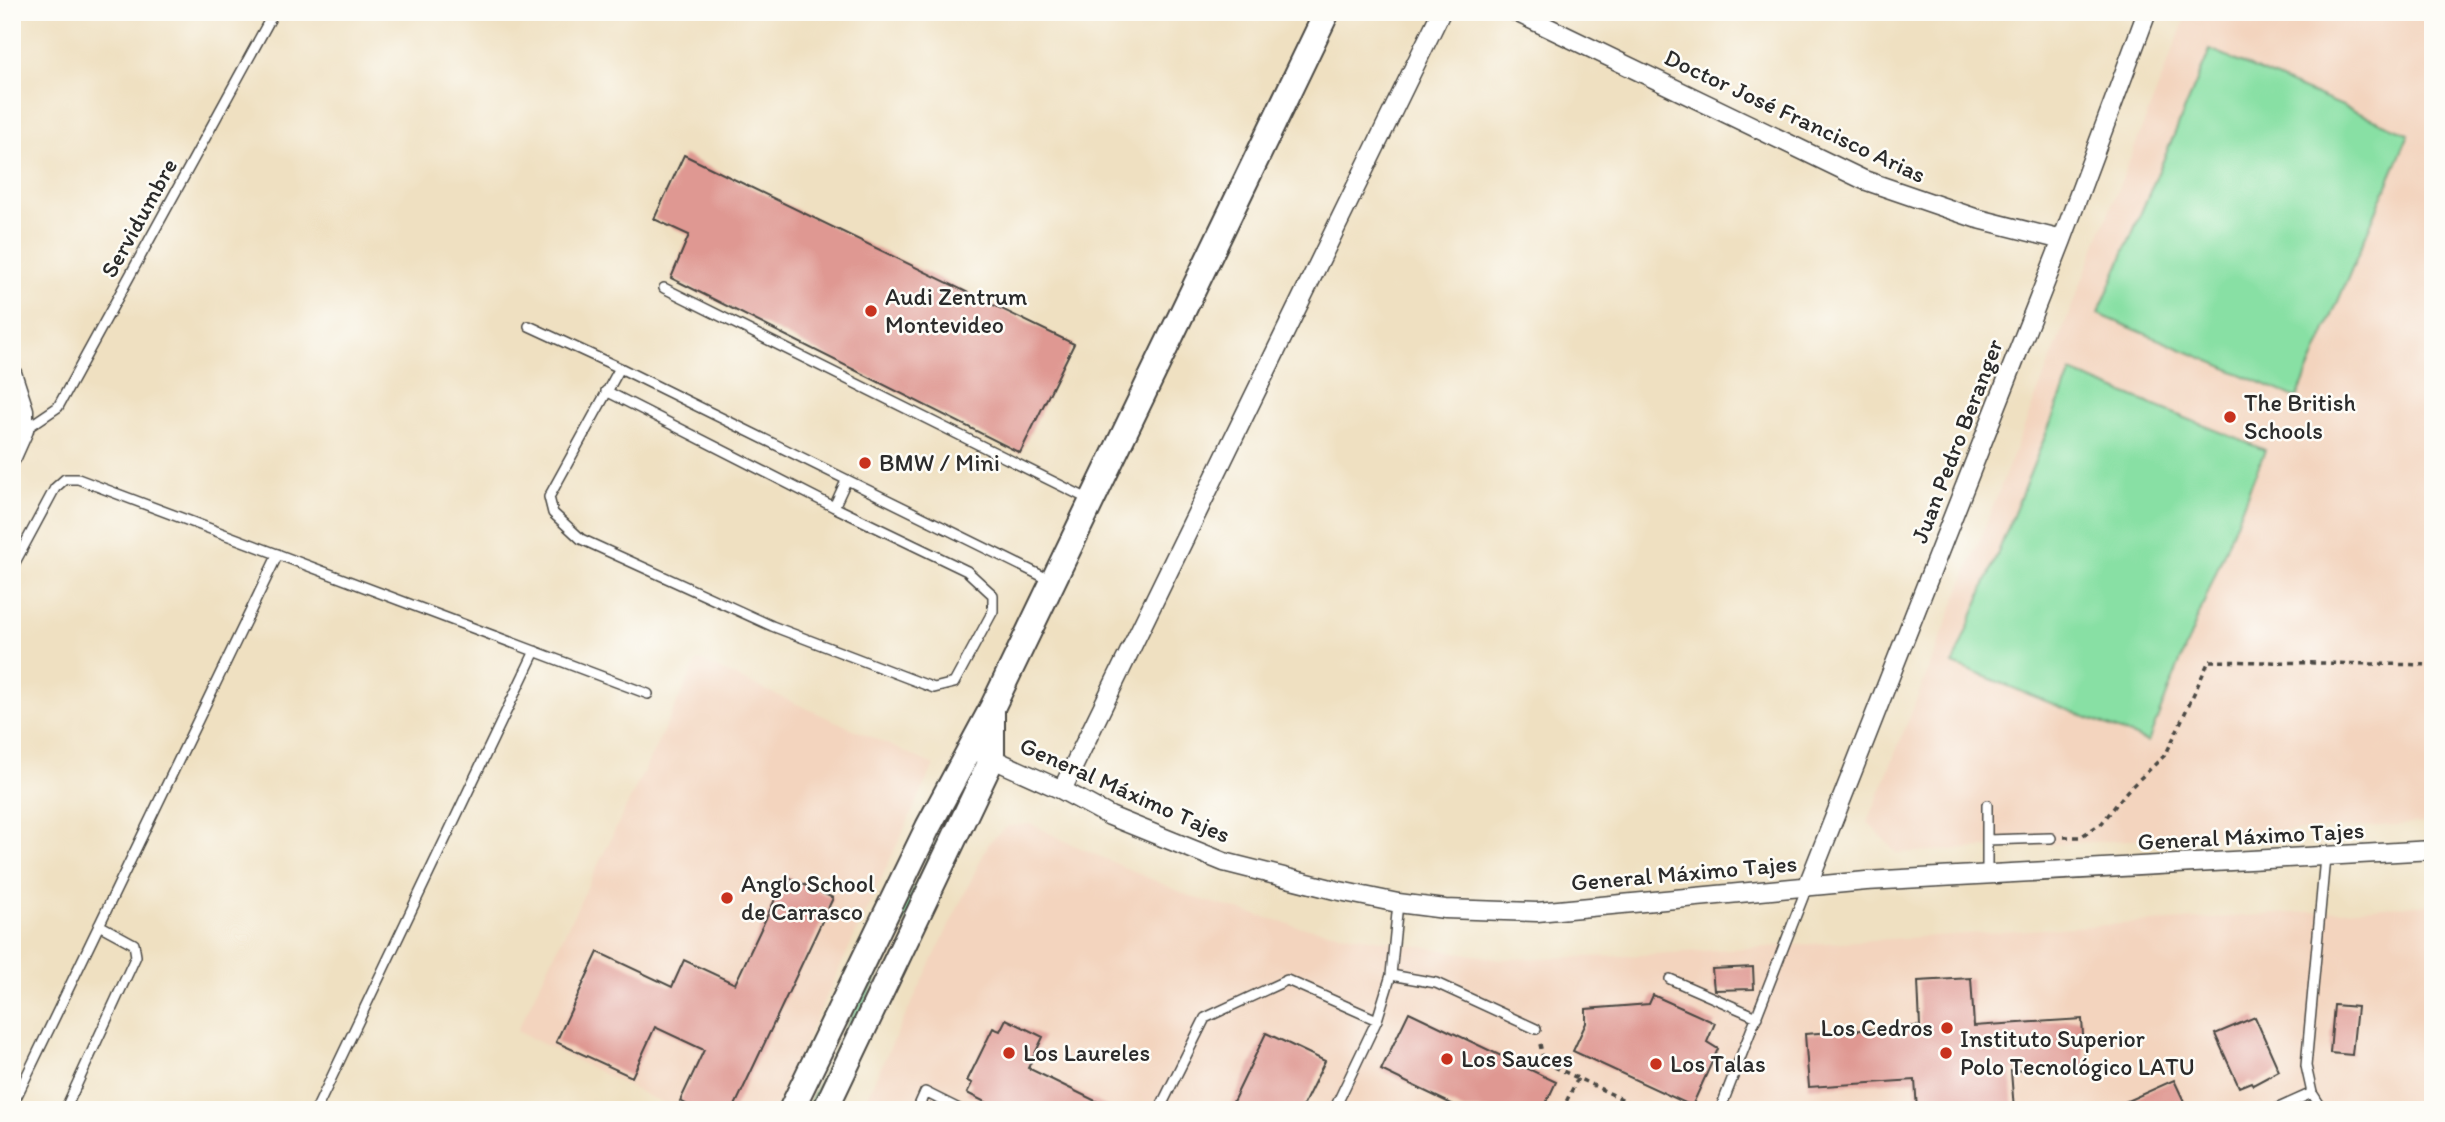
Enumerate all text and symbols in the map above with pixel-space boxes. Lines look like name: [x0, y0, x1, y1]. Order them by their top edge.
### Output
street label: Doctor José Francisco Arias: [1660, 42, 1931, 189]
street label: Servidumbre: [94, 153, 183, 282]
place label: Audi Zentrum Montevideo: [885, 282, 1027, 339]
marker: Audi Zentrum Montevideo: [863, 303, 879, 319]
street label: Juan Pedro Beranger: [1904, 334, 2009, 547]
place label: The British Schools: [2244, 388, 2356, 445]
marker: The British Schools: [2222, 409, 2238, 425]
place label: BMW / Mini: [879, 448, 1000, 477]
marker: BMW / Mini: [857, 455, 873, 471]
street label: General Máximo Tajes: [1016, 730, 1235, 849]
street label: General Máximo Tajes: [2137, 815, 2365, 856]
street label: General Máximo Tajes: [1570, 848, 1798, 897]
place label: Anglo School de Carrasco: [741, 869, 875, 926]
marker: Anglo School de Carrasco: [719, 890, 735, 906]
place label: Los Cedros: [1820, 1013, 1933, 1042]
marker: Los Cedros: [1939, 1020, 1955, 1036]
place label: Instituto Superior Polo Tecnológico LATU: [1960, 1024, 2195, 1081]
place label: Los Laureles: [1023, 1038, 1150, 1067]
place label: Los Sauces: [1461, 1044, 1573, 1073]
marker: Los Laureles: [1001, 1045, 1017, 1061]
marker: Instituto Superior Polo Tecnológico LATU: [1938, 1045, 1954, 1061]
place label: Los Talas: [1670, 1049, 1766, 1078]
marker: Los Sauces: [1439, 1051, 1455, 1067]
marker: Los Talas: [1648, 1056, 1664, 1072]

